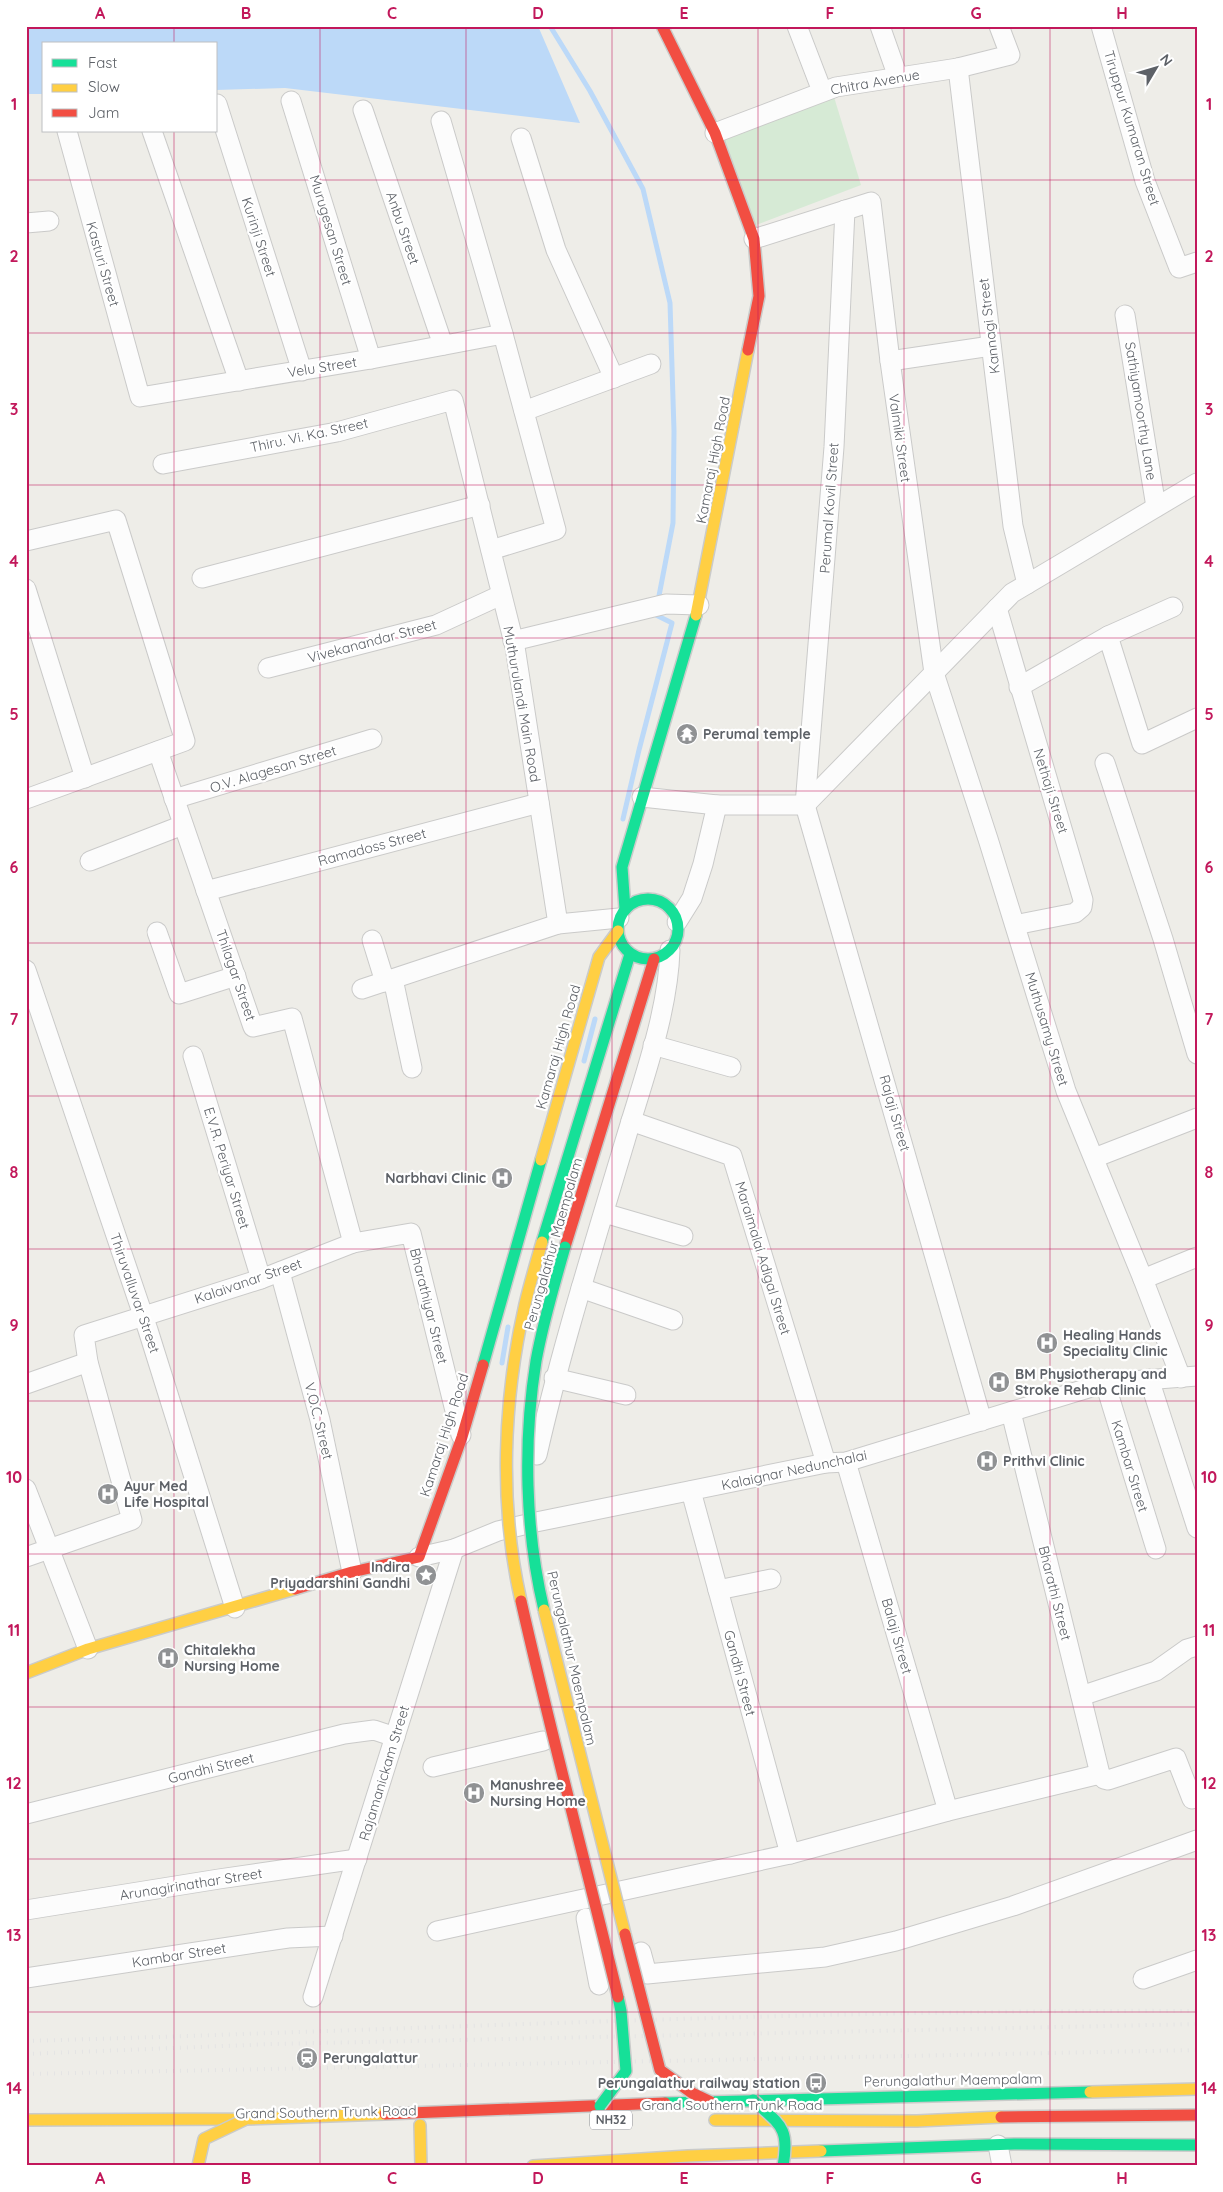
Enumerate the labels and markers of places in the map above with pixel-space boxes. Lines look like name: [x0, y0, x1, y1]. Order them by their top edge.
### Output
temple icon: Perumal temple: [675, 722, 699, 746]
place label: Perumal temple: [703, 725, 811, 743]
hospital icon: Narbhavi Clinic: [490, 1166, 514, 1190]
place label: Narbhavi Clinic: [385, 1169, 486, 1187]
place label: Healing Hands Speciality Clinic: [1063, 1326, 1168, 1360]
hospital icon: Healing Hands Speciality Clinic: [1035, 1331, 1059, 1355]
place label: BM Physiotherapy and Stroke Rehab Clinic: [1015, 1365, 1167, 1399]
hospital icon: BM Physiotherapy and Stroke Rehab Clinic: [987, 1370, 1011, 1394]
hospital icon: Prithvi Clinic: [975, 1449, 999, 1473]
place label: Prithvi Clinic: [1003, 1452, 1085, 1470]
place label: Ayur Med Life Hospital: [124, 1477, 209, 1511]
hospital icon: Ayur Med Life Hospital: [96, 1482, 120, 1506]
place label: Indira Priyadarshini Gandhi: [270, 1558, 410, 1592]
place icon: Indira Priyadarshini Gandhi: [414, 1563, 438, 1587]
place label: Chitalekha Nursing Home: [184, 1641, 280, 1675]
hospital icon: Chitalekha Nursing Home: [156, 1646, 180, 1670]
place label: Manushree Nursing Home: [490, 1776, 586, 1810]
hospital icon: Manushree Nursing Home: [462, 1781, 486, 1805]
station icon: Perungalattur: [295, 2046, 319, 2070]
place label: Perungalattur: [323, 2049, 418, 2067]
bus stop icon: Perungalathur railway station: [804, 2071, 828, 2095]
place label: Perungalathur railway station: [598, 2074, 800, 2092]

